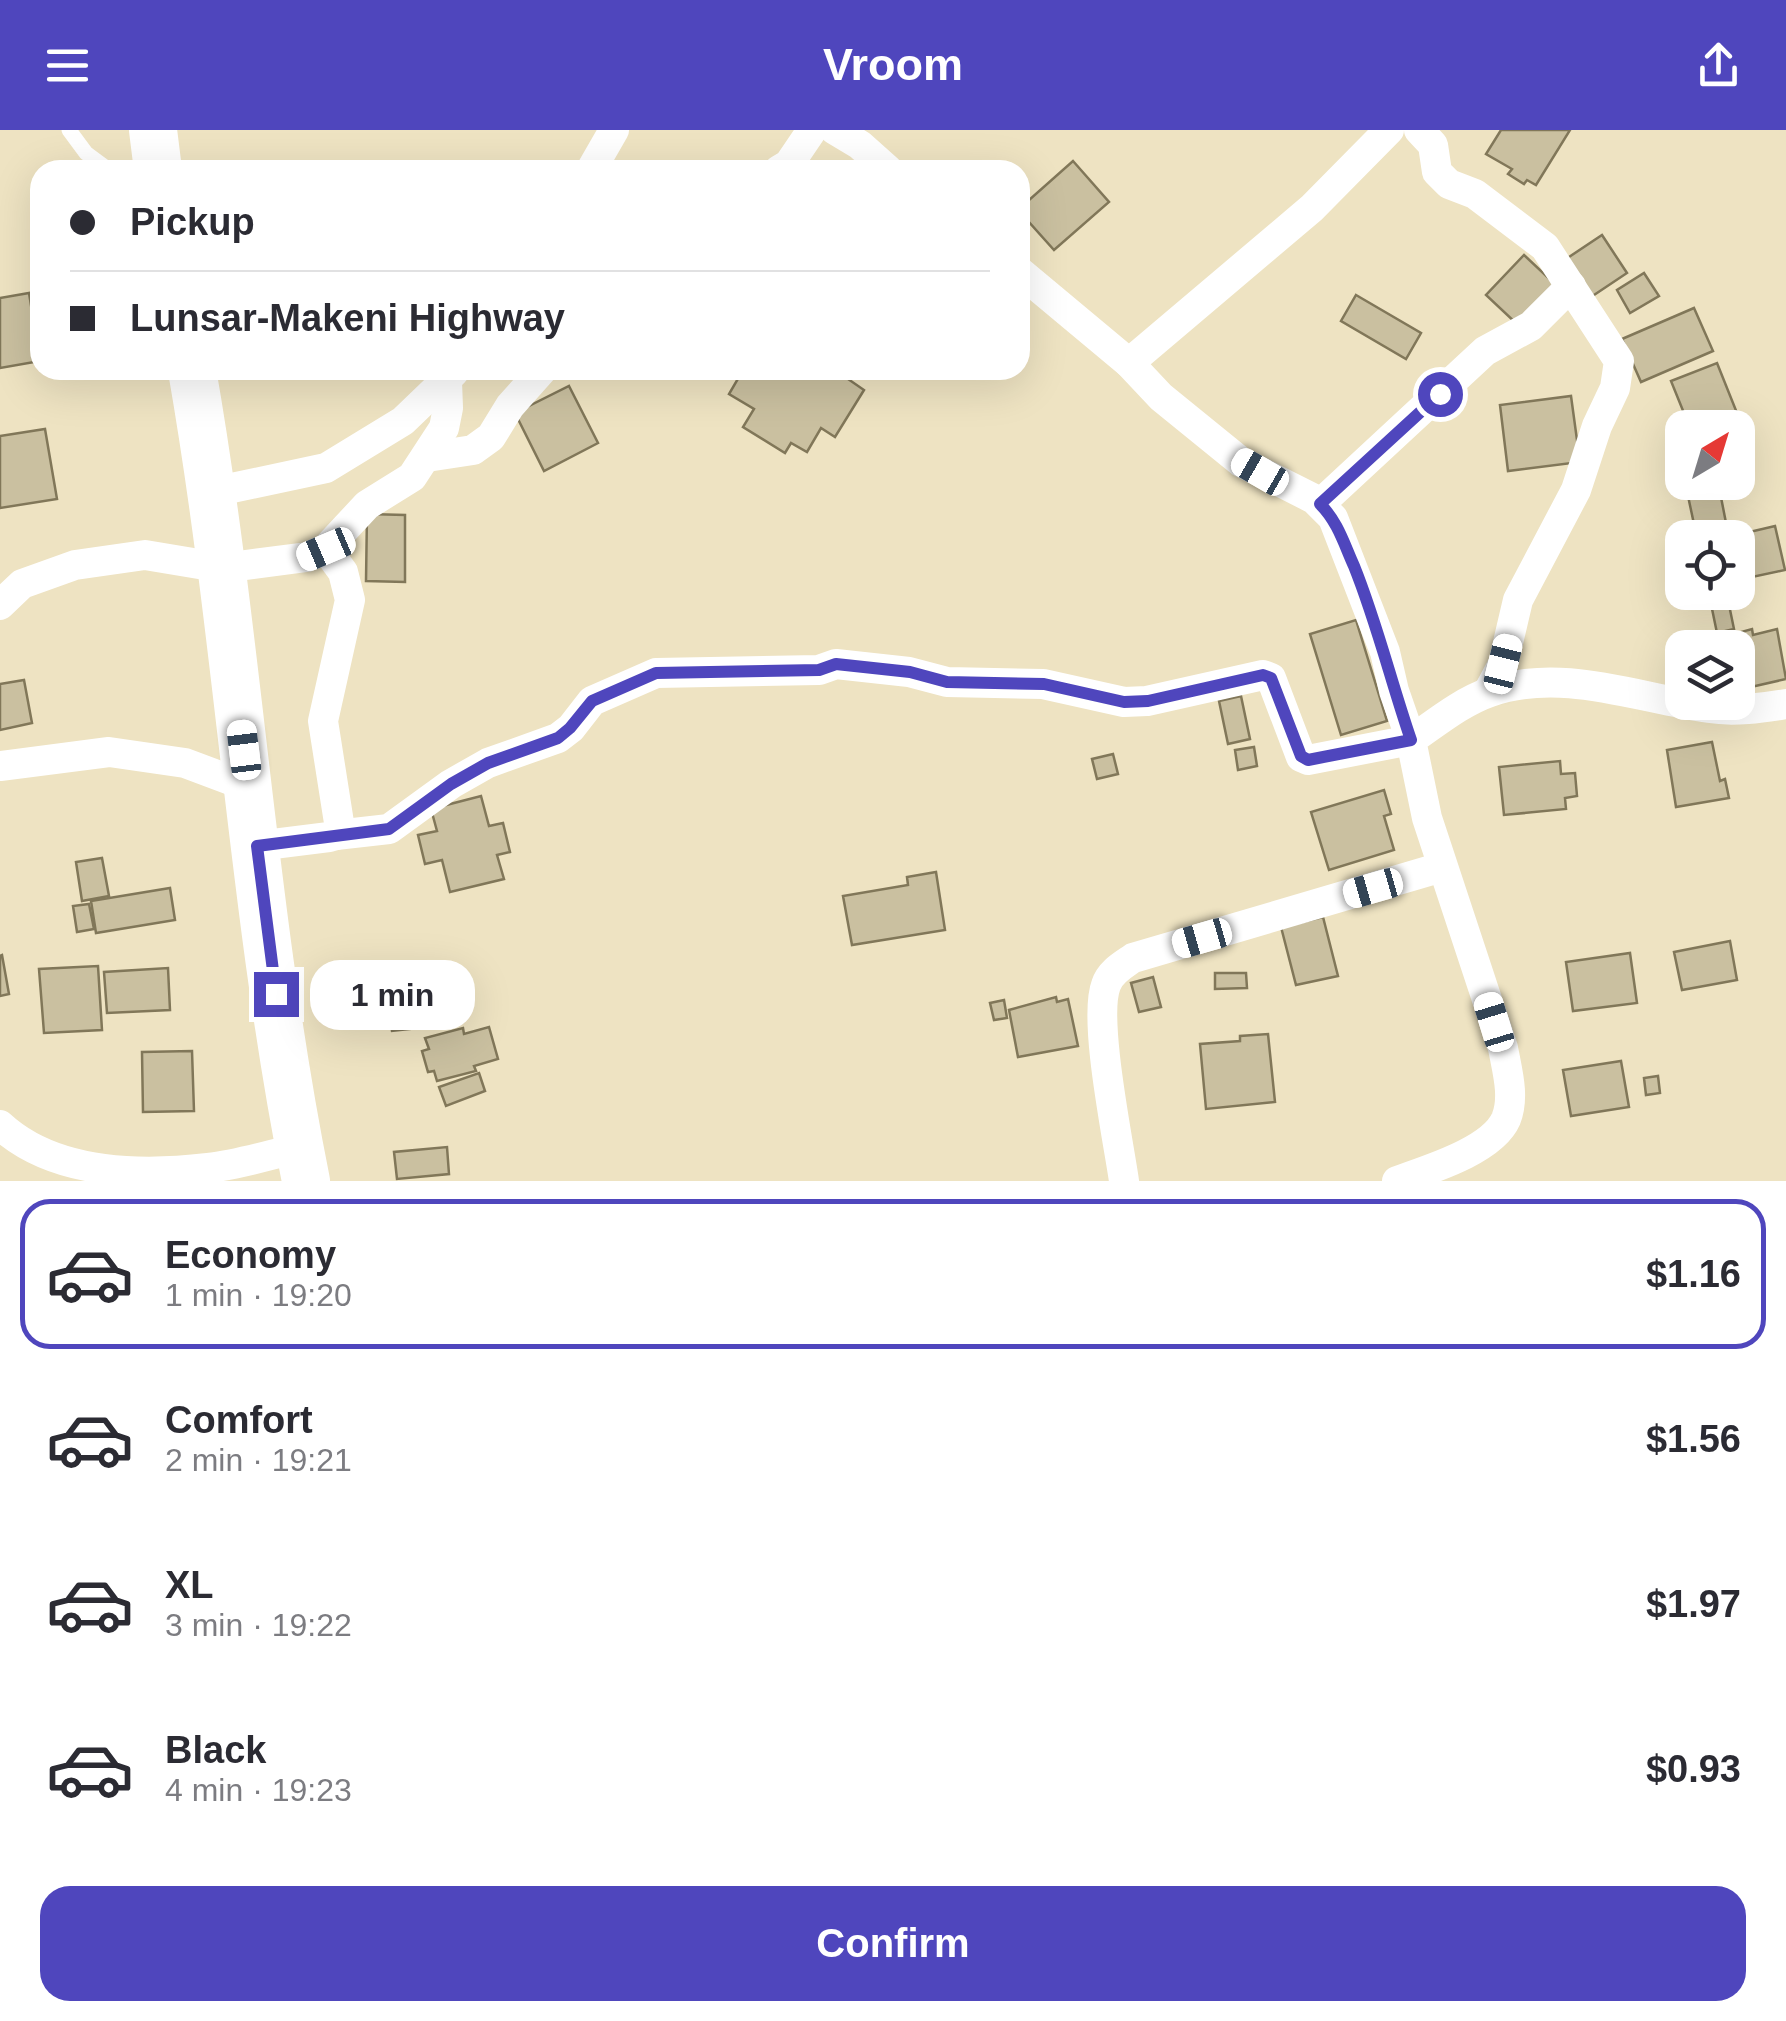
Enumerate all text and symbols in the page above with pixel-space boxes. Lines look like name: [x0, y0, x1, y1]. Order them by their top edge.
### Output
icon: menu: [40, 38, 95, 93]
icon: share: [1691, 38, 1746, 93]
text: Vroom: [823, 39, 963, 90]
text: Pickup: [130, 201, 255, 243]
text: Lunsar-Makeni Highway: [130, 297, 565, 339]
route start: [1418, 372, 1463, 417]
north arrow: [1665, 410, 1755, 500]
map controls: [1665, 410, 1755, 720]
car: [1227, 444, 1293, 500]
button: locate: [1665, 520, 1755, 610]
car: [293, 523, 359, 575]
button: layers: [1665, 630, 1755, 720]
car: [1481, 631, 1525, 697]
car: [225, 718, 263, 782]
car: [1340, 865, 1406, 911]
car: [1169, 915, 1235, 961]
callout: 1 min: [311, 959, 476, 1029]
route end: [254, 972, 299, 1017]
text: 1 min: [351, 977, 434, 1013]
car: [1471, 989, 1517, 1055]
icon: car: [45, 1229, 135, 1319]
text: Economy: [165, 1234, 336, 1276]
text: $1.16: [1646, 1253, 1741, 1295]
text: 1 min · 19:20: [165, 1277, 352, 1313]
icon: car: [45, 1394, 135, 1484]
text: Comfort: [165, 1399, 313, 1441]
text: $1.56: [1646, 1418, 1741, 1460]
text: 2 min · 19:21: [165, 1442, 352, 1478]
icon: car: [45, 1559, 135, 1649]
text: XL: [165, 1564, 214, 1606]
text: $1.97: [1646, 1583, 1741, 1625]
text: 3 min · 19:22: [165, 1607, 352, 1643]
icon: car: [45, 1724, 135, 1814]
text: Black: [165, 1729, 266, 1771]
text: $0.93: [1646, 1748, 1741, 1790]
text: 4 min · 19:23: [165, 1772, 352, 1808]
button: Confirm: [40, 1886, 1746, 2001]

